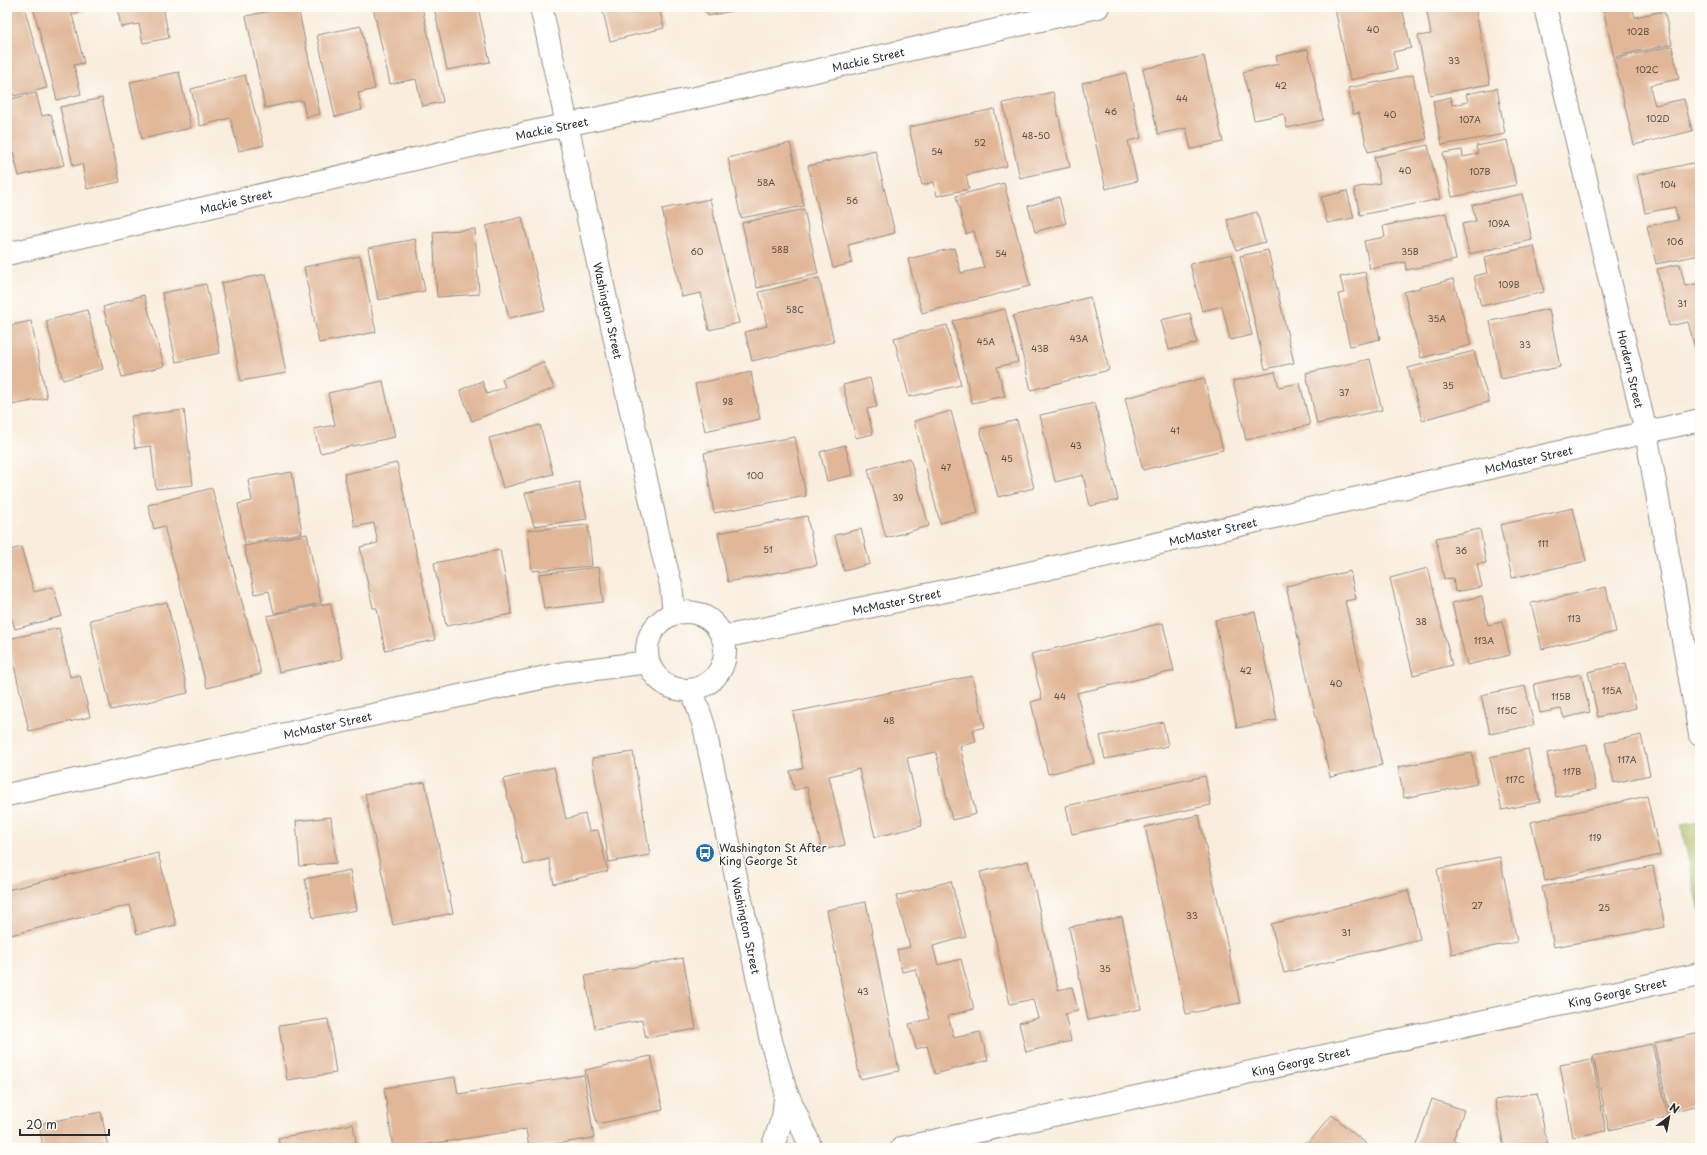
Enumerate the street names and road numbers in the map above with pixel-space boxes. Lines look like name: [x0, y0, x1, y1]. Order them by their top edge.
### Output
street label: Mackie Street: [830, 42, 906, 75]
street label: Mackie Street: [514, 112, 590, 144]
street label: Mackie Street: [198, 184, 274, 217]
street label: Washington Street: [590, 261, 628, 361]
street label: Hordern Street: [1614, 328, 1649, 410]
street label: McMaster Street: [1483, 441, 1575, 477]
street label: McMaster Street: [1167, 513, 1259, 549]
street label: McMaster Street: [851, 584, 943, 619]
street label: McMaster Street: [282, 707, 374, 743]
street label: Washington Street: [728, 876, 765, 976]
street label: King George Street: [1566, 973, 1668, 1011]
street label: King George Street: [1250, 1042, 1352, 1080]

